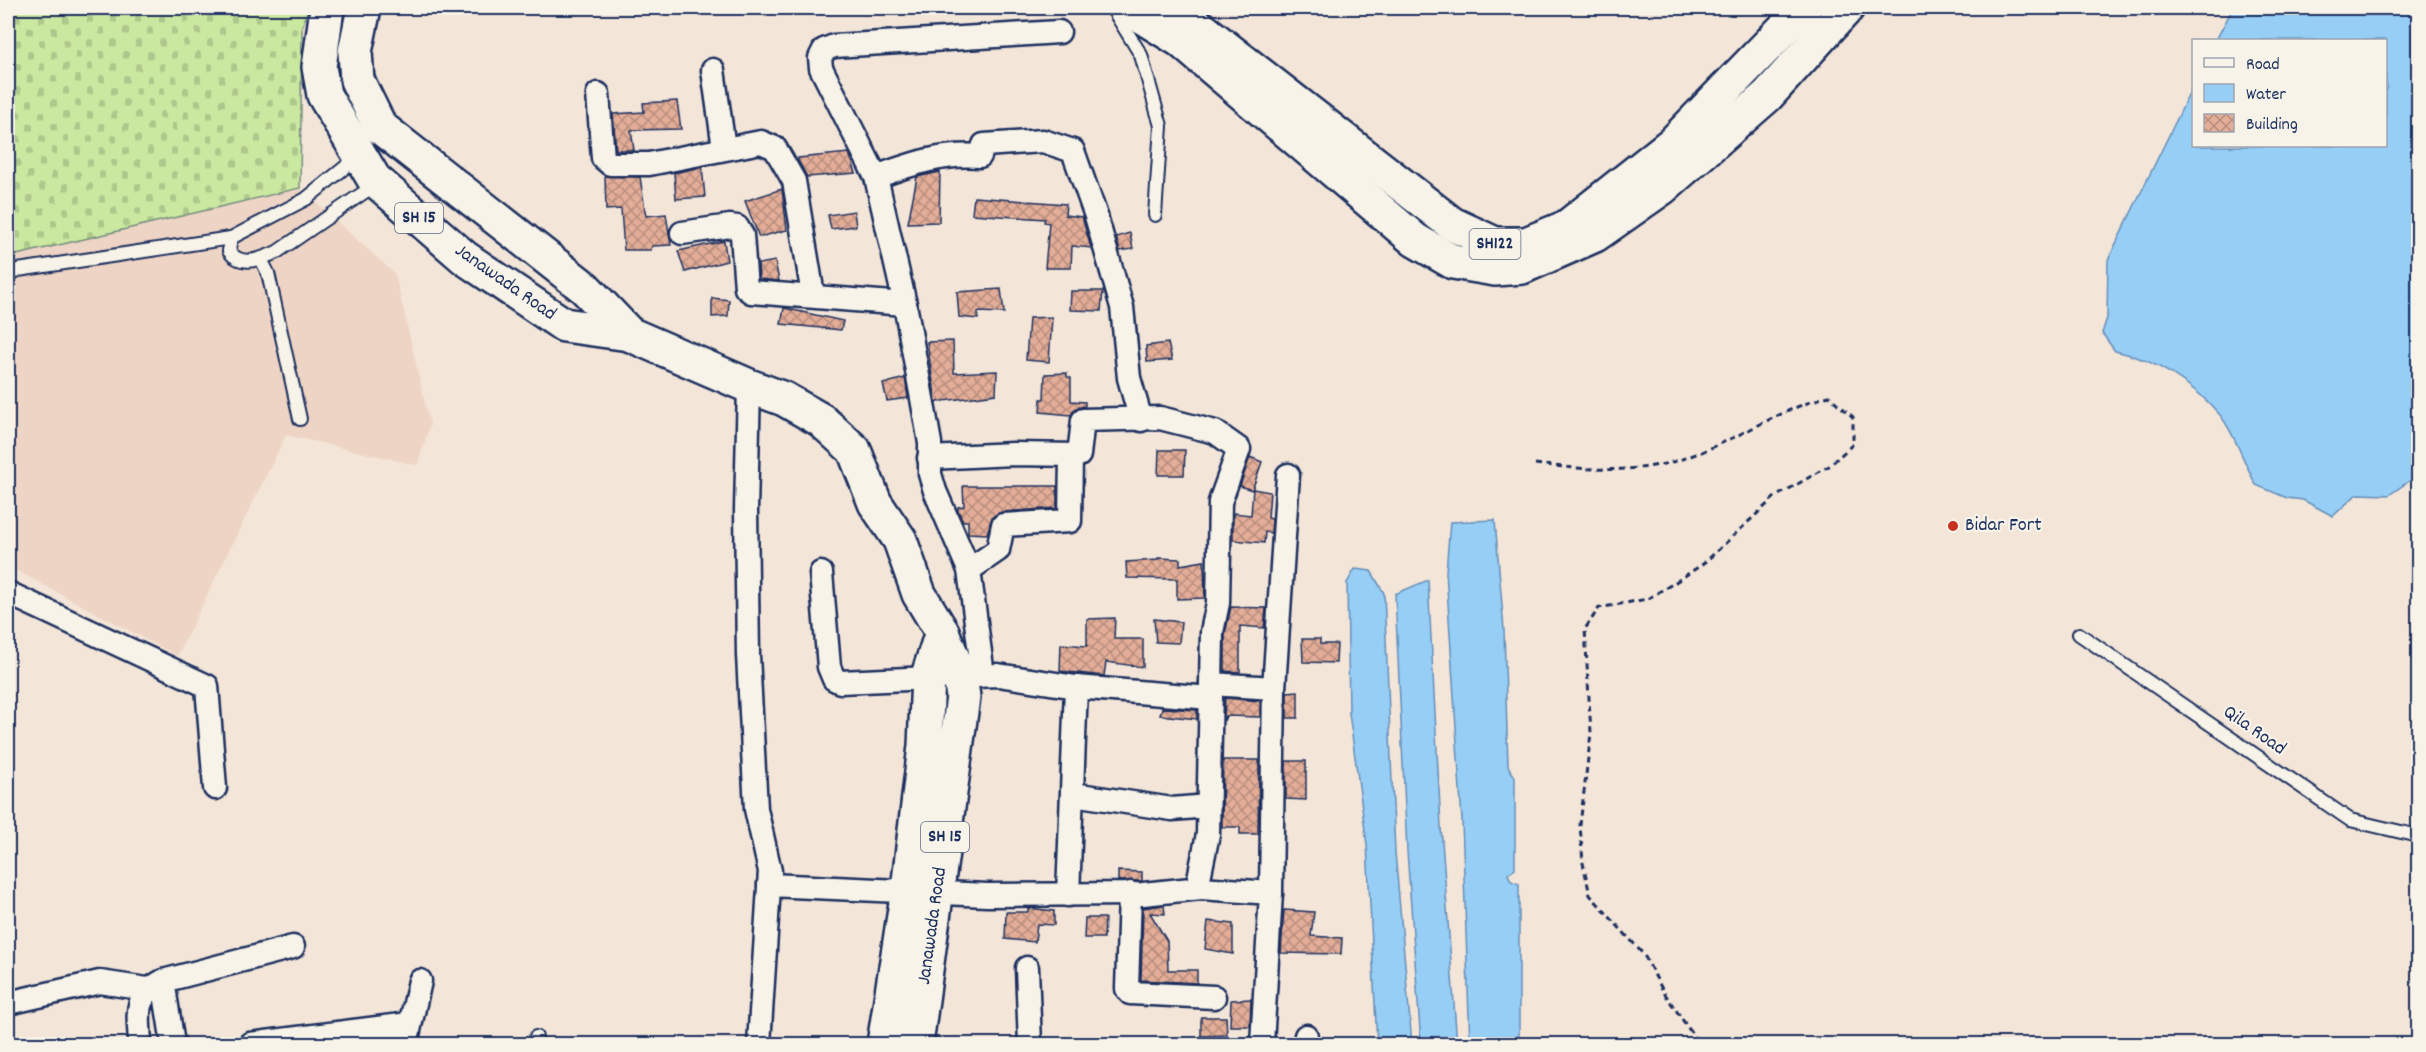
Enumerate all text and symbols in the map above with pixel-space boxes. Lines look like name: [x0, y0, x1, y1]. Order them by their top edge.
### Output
legend: [2192, 39, 2387, 147]
text: Road: [2246, 53, 2280, 78]
text: Water: [2246, 83, 2286, 108]
text: Building: [2246, 113, 2298, 138]
road number: SH 15: [395, 203, 443, 233]
road number: SH122: [1470, 229, 1520, 259]
street label: Janawada Road: [449, 238, 561, 328]
place label: Bidar Fort: [1965, 512, 2042, 540]
marker: Bidar Fort: [1946, 519, 1960, 533]
street label: Qila Road: [2217, 699, 2291, 763]
road number: SH 15: [921, 822, 969, 852]
street label: Janawada Road: [911, 865, 955, 987]

